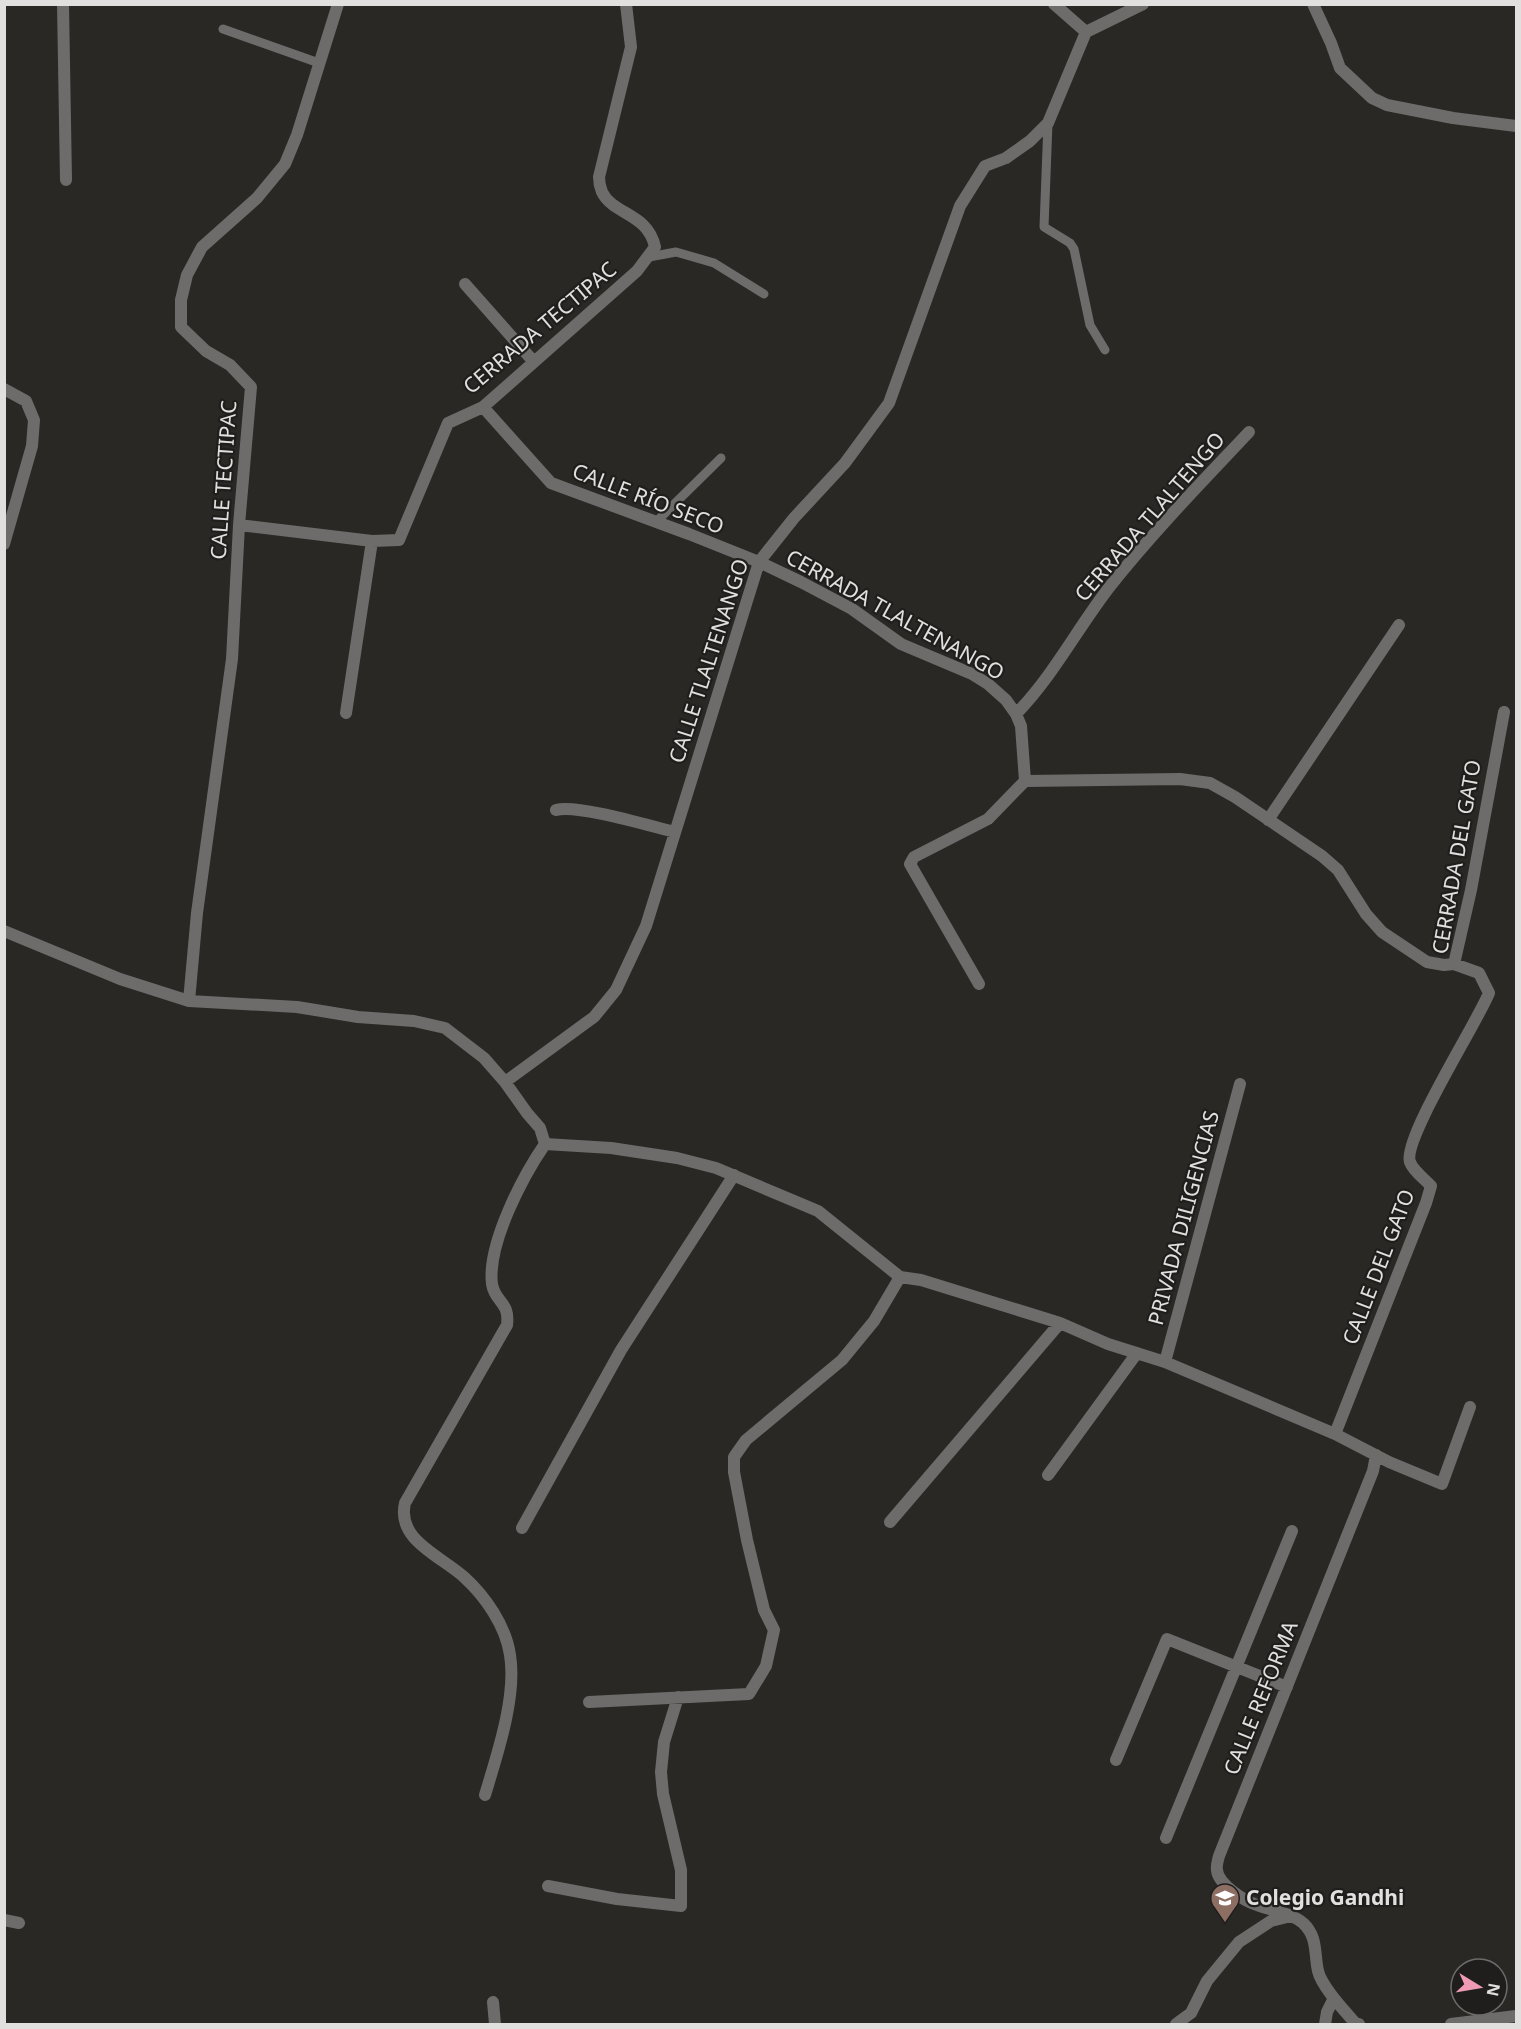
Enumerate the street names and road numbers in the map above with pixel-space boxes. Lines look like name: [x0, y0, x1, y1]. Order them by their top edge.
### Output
street label: CERRADA TECTIPAC: [457, 255, 622, 400]
street label: CALLE TECTIPAC: [203, 400, 243, 560]
street label: CERRADA TLALTENGO: [1068, 426, 1231, 607]
street label: CALLE RÍO SECO: [568, 456, 728, 540]
street label: CERRADA TLALTENANGO: [781, 542, 1010, 686]
street label: CALLE TLALTENANGO: [662, 555, 754, 766]
street label: CERRADA DEL GATO: [1425, 758, 1487, 956]
street label: PRIVADA DILIGENCIAS: [1141, 1108, 1225, 1328]
street label: CALLE DEL GATO: [1336, 1185, 1421, 1348]
street label: CALLE REFORMA: [1216, 1616, 1304, 1779]

